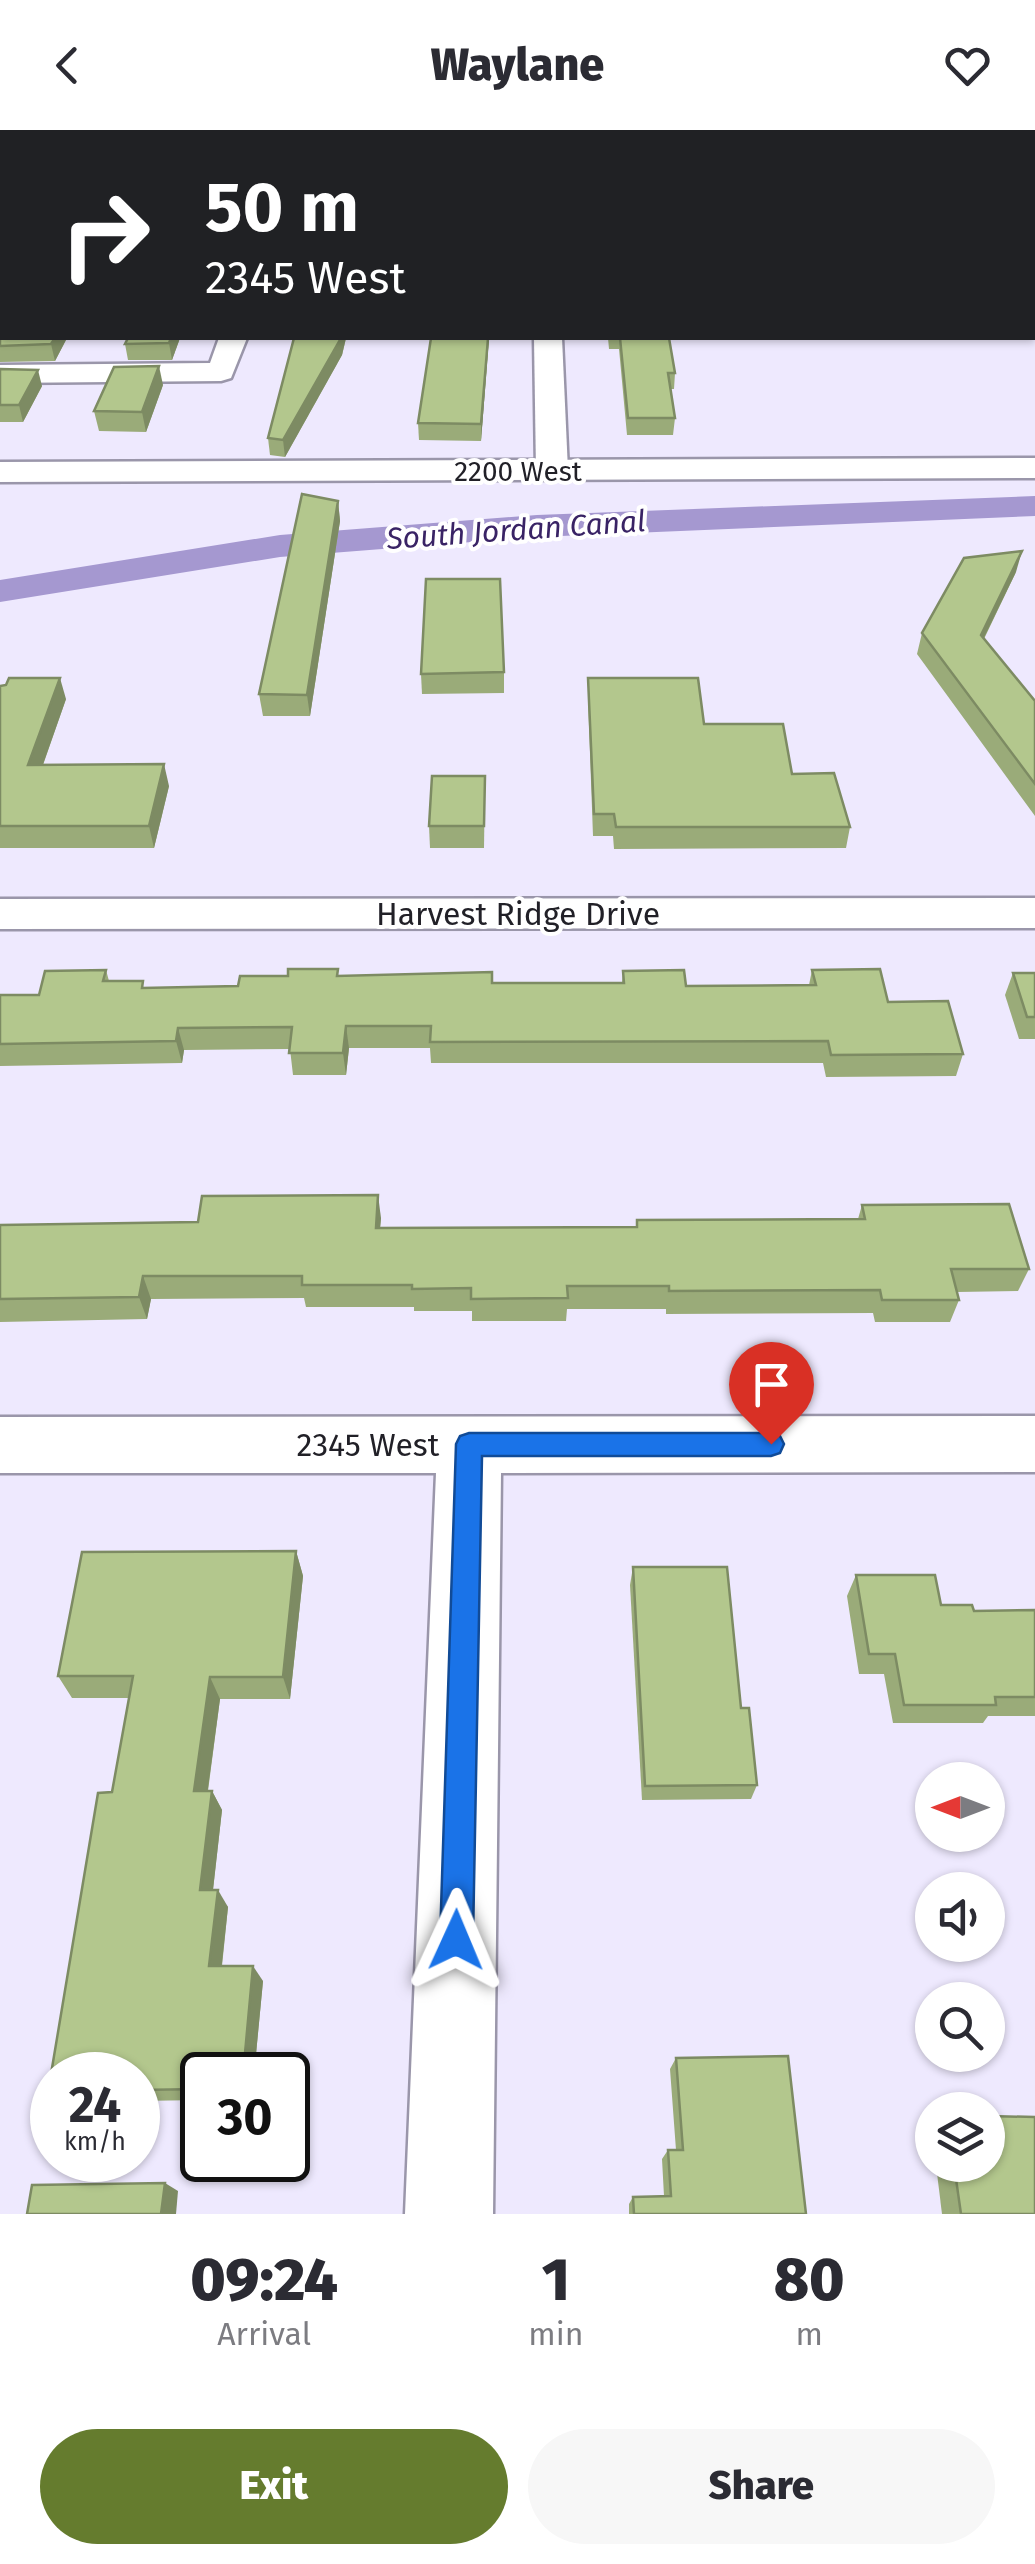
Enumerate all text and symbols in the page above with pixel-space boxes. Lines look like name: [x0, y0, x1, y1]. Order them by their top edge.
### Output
icon: back: [40, 38, 95, 93]
text: Waylane: [431, 38, 604, 92]
icon: heart: [940, 38, 995, 93]
text: 50 m: [205, 166, 359, 250]
icon: right: [40, 170, 170, 300]
text: 2345 West: [205, 251, 406, 305]
street label: 2200 West: [454, 455, 583, 488]
water label: South Jordan Canal: [384, 503, 647, 557]
street label: Harvest Ridge Drive: [376, 895, 660, 933]
pin: [729, 1342, 814, 1445]
icon: arrive: [744, 1357, 799, 1412]
street label: 2345 West: [297, 1426, 440, 1464]
north arrow: [915, 1762, 1005, 1852]
map controls: [915, 1762, 1005, 2182]
button: sound: [915, 1872, 1005, 1962]
position arrow: [404, 1888, 508, 1992]
button: search: [915, 1982, 1005, 2072]
speed limit sign: 30: [180, 2052, 310, 2182]
text: 24: [69, 2075, 121, 2135]
button: layers: [915, 2092, 1005, 2182]
text: km/h: [64, 2127, 126, 2157]
text: 09:24: [190, 2244, 338, 2316]
text: 1: [542, 2244, 570, 2316]
text: 80: [774, 2244, 845, 2316]
text: Arrival: [217, 2315, 311, 2353]
text: min: [528, 2315, 583, 2353]
text: m: [796, 2315, 823, 2353]
button: Exit: [40, 2429, 508, 2544]
button: Share: [528, 2429, 995, 2544]

